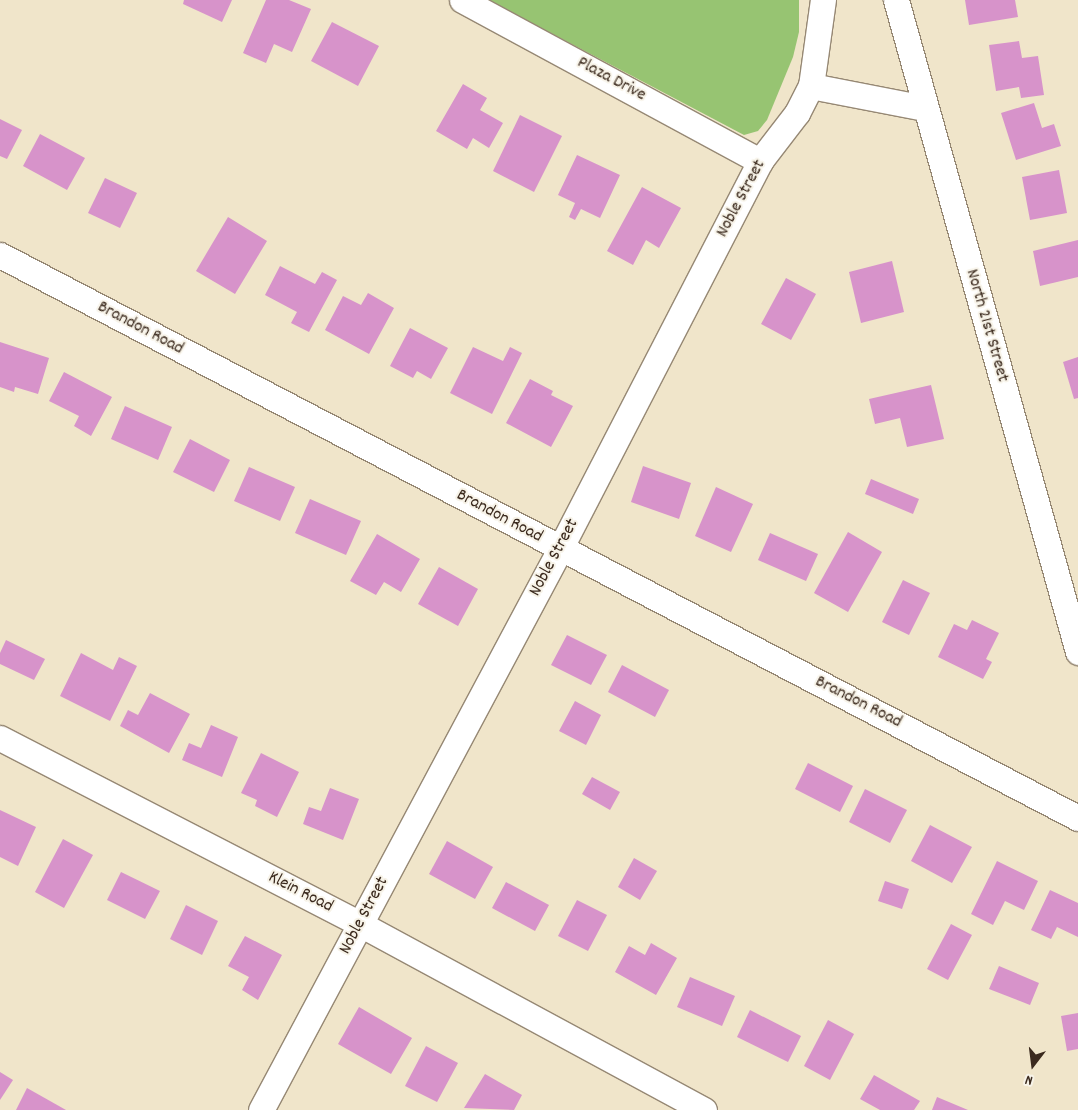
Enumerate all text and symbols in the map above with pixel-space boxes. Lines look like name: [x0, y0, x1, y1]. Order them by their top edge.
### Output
street label: Plaza Drive: [573, 53, 649, 107]
street label: Noble Street: [713, 157, 771, 241]
street label: North 21st Street: [960, 267, 1012, 385]
street label: Brandon Road: [93, 297, 187, 361]
street label: Brandon Road: [452, 485, 546, 549]
street label: Noble Street: [526, 516, 584, 600]
street label: Brandon Road: [811, 672, 905, 734]
street label: Klein Road: [264, 868, 336, 918]
street label: Noble Street: [336, 874, 394, 958]
north arrow: [1008, 1040, 1058, 1090]
text: N: [1023, 1069, 1035, 1090]

